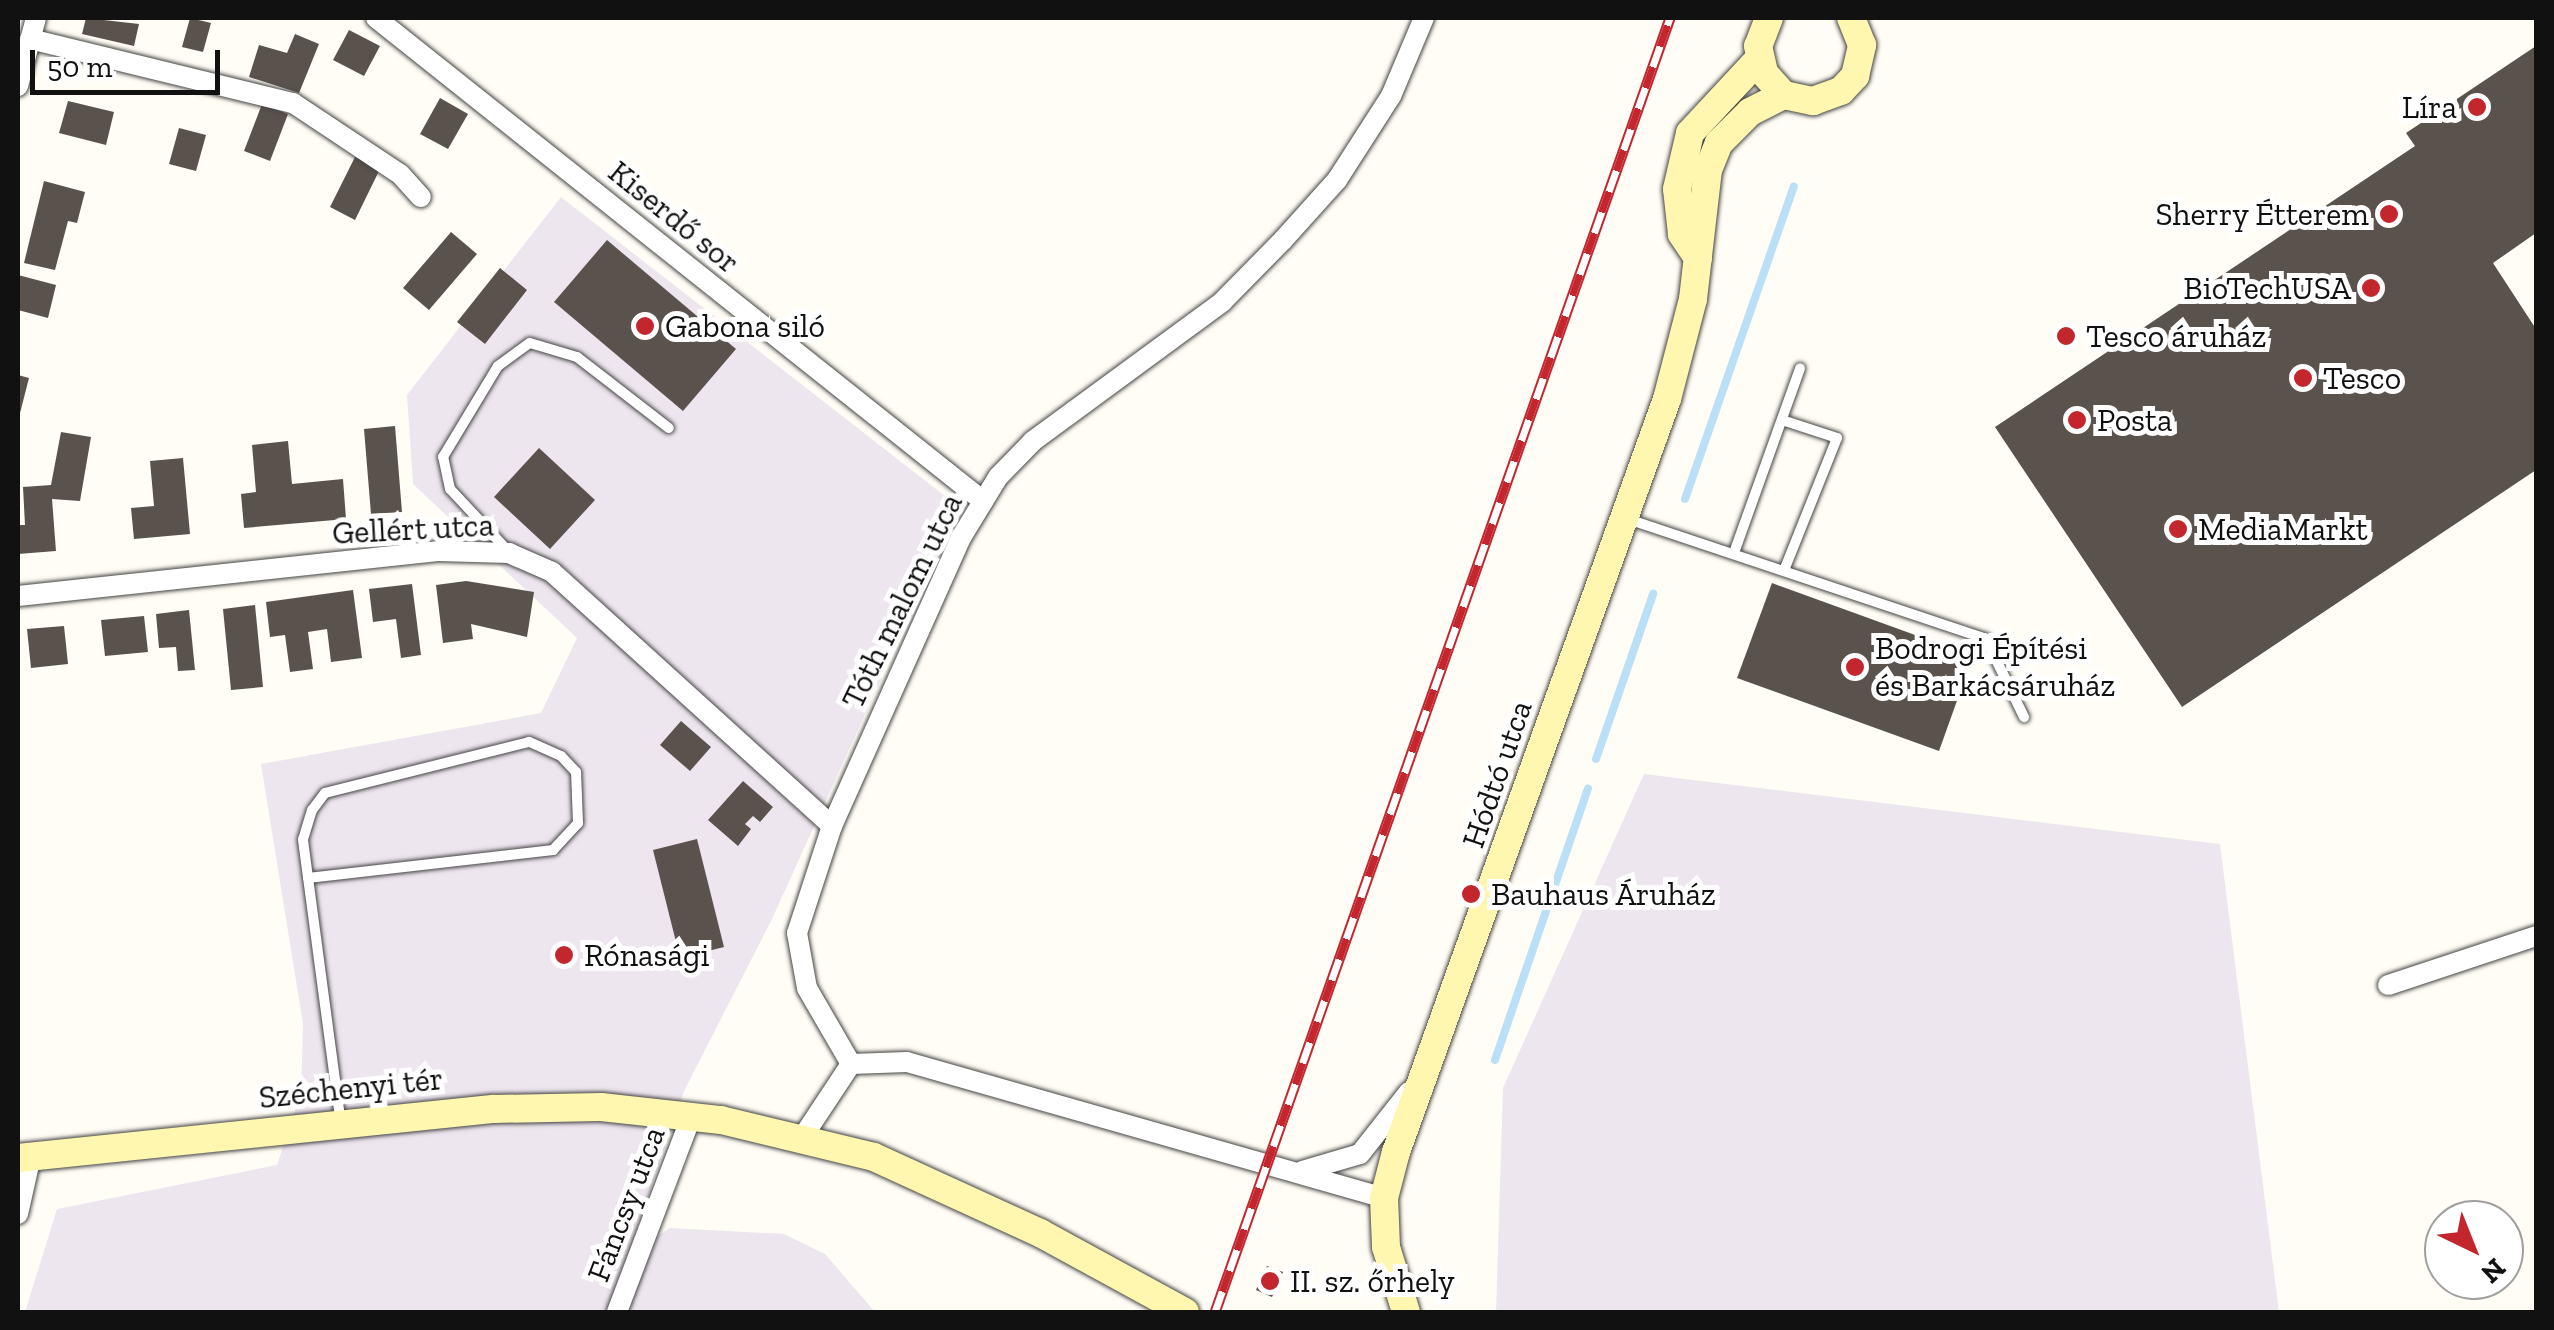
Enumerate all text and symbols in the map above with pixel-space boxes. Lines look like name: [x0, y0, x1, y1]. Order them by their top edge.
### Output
scale bar: [35, 30, 225, 92]
text: 50 m: [47, 49, 112, 85]
place label: Líra: [2402, 88, 2457, 126]
marker: Líra: [2466, 96, 2488, 118]
street label: Kiserdő sor: [601, 153, 747, 281]
place label: Sherry Étterem: [2155, 195, 2369, 233]
marker: Sherry Étterem: [2378, 203, 2400, 225]
place label: BioTechUSA: [2183, 269, 2351, 307]
marker: BioTechUSA: [2360, 277, 2382, 299]
place label: Gabona siló: [665, 307, 825, 345]
marker: Gabona siló: [634, 315, 656, 337]
place label: Tesco áruház: [2086, 317, 2266, 355]
marker: Tesco áruház: [2055, 325, 2077, 347]
place label: Tesco: [2323, 359, 2401, 397]
marker: Tesco: [2292, 367, 2314, 389]
place label: Posta: [2097, 401, 2172, 439]
marker: Posta: [2066, 409, 2088, 431]
street label: Tóth malom utca: [833, 487, 971, 715]
street label: Gellért utca: [331, 506, 495, 552]
place label: MediaMarkt: [2198, 510, 2368, 548]
marker: MediaMarkt: [2167, 518, 2189, 540]
place label: Bodrogi Építési és Barkácsáruház: [1875, 630, 2115, 705]
marker: Bodrogi Építési és Barkácsáruház: [1844, 656, 1866, 678]
street label: Hódtó utca: [1454, 695, 1540, 853]
place label: Bauhaus Áruház: [1491, 875, 1717, 913]
marker: Bauhaus Áruház: [1460, 883, 1482, 905]
place label: Rónasági: [584, 936, 710, 974]
marker: Rónasági: [553, 944, 575, 966]
street label: Széchenyi tér: [257, 1059, 445, 1117]
street label: Fáncsy utca: [579, 1121, 673, 1287]
north arrow: [2424, 1200, 2524, 1300]
text: N: [2474, 1252, 2512, 1290]
place label: II. sz. őrhely: [1290, 1262, 1455, 1300]
marker: II. sz. őrhely: [1259, 1270, 1281, 1292]

